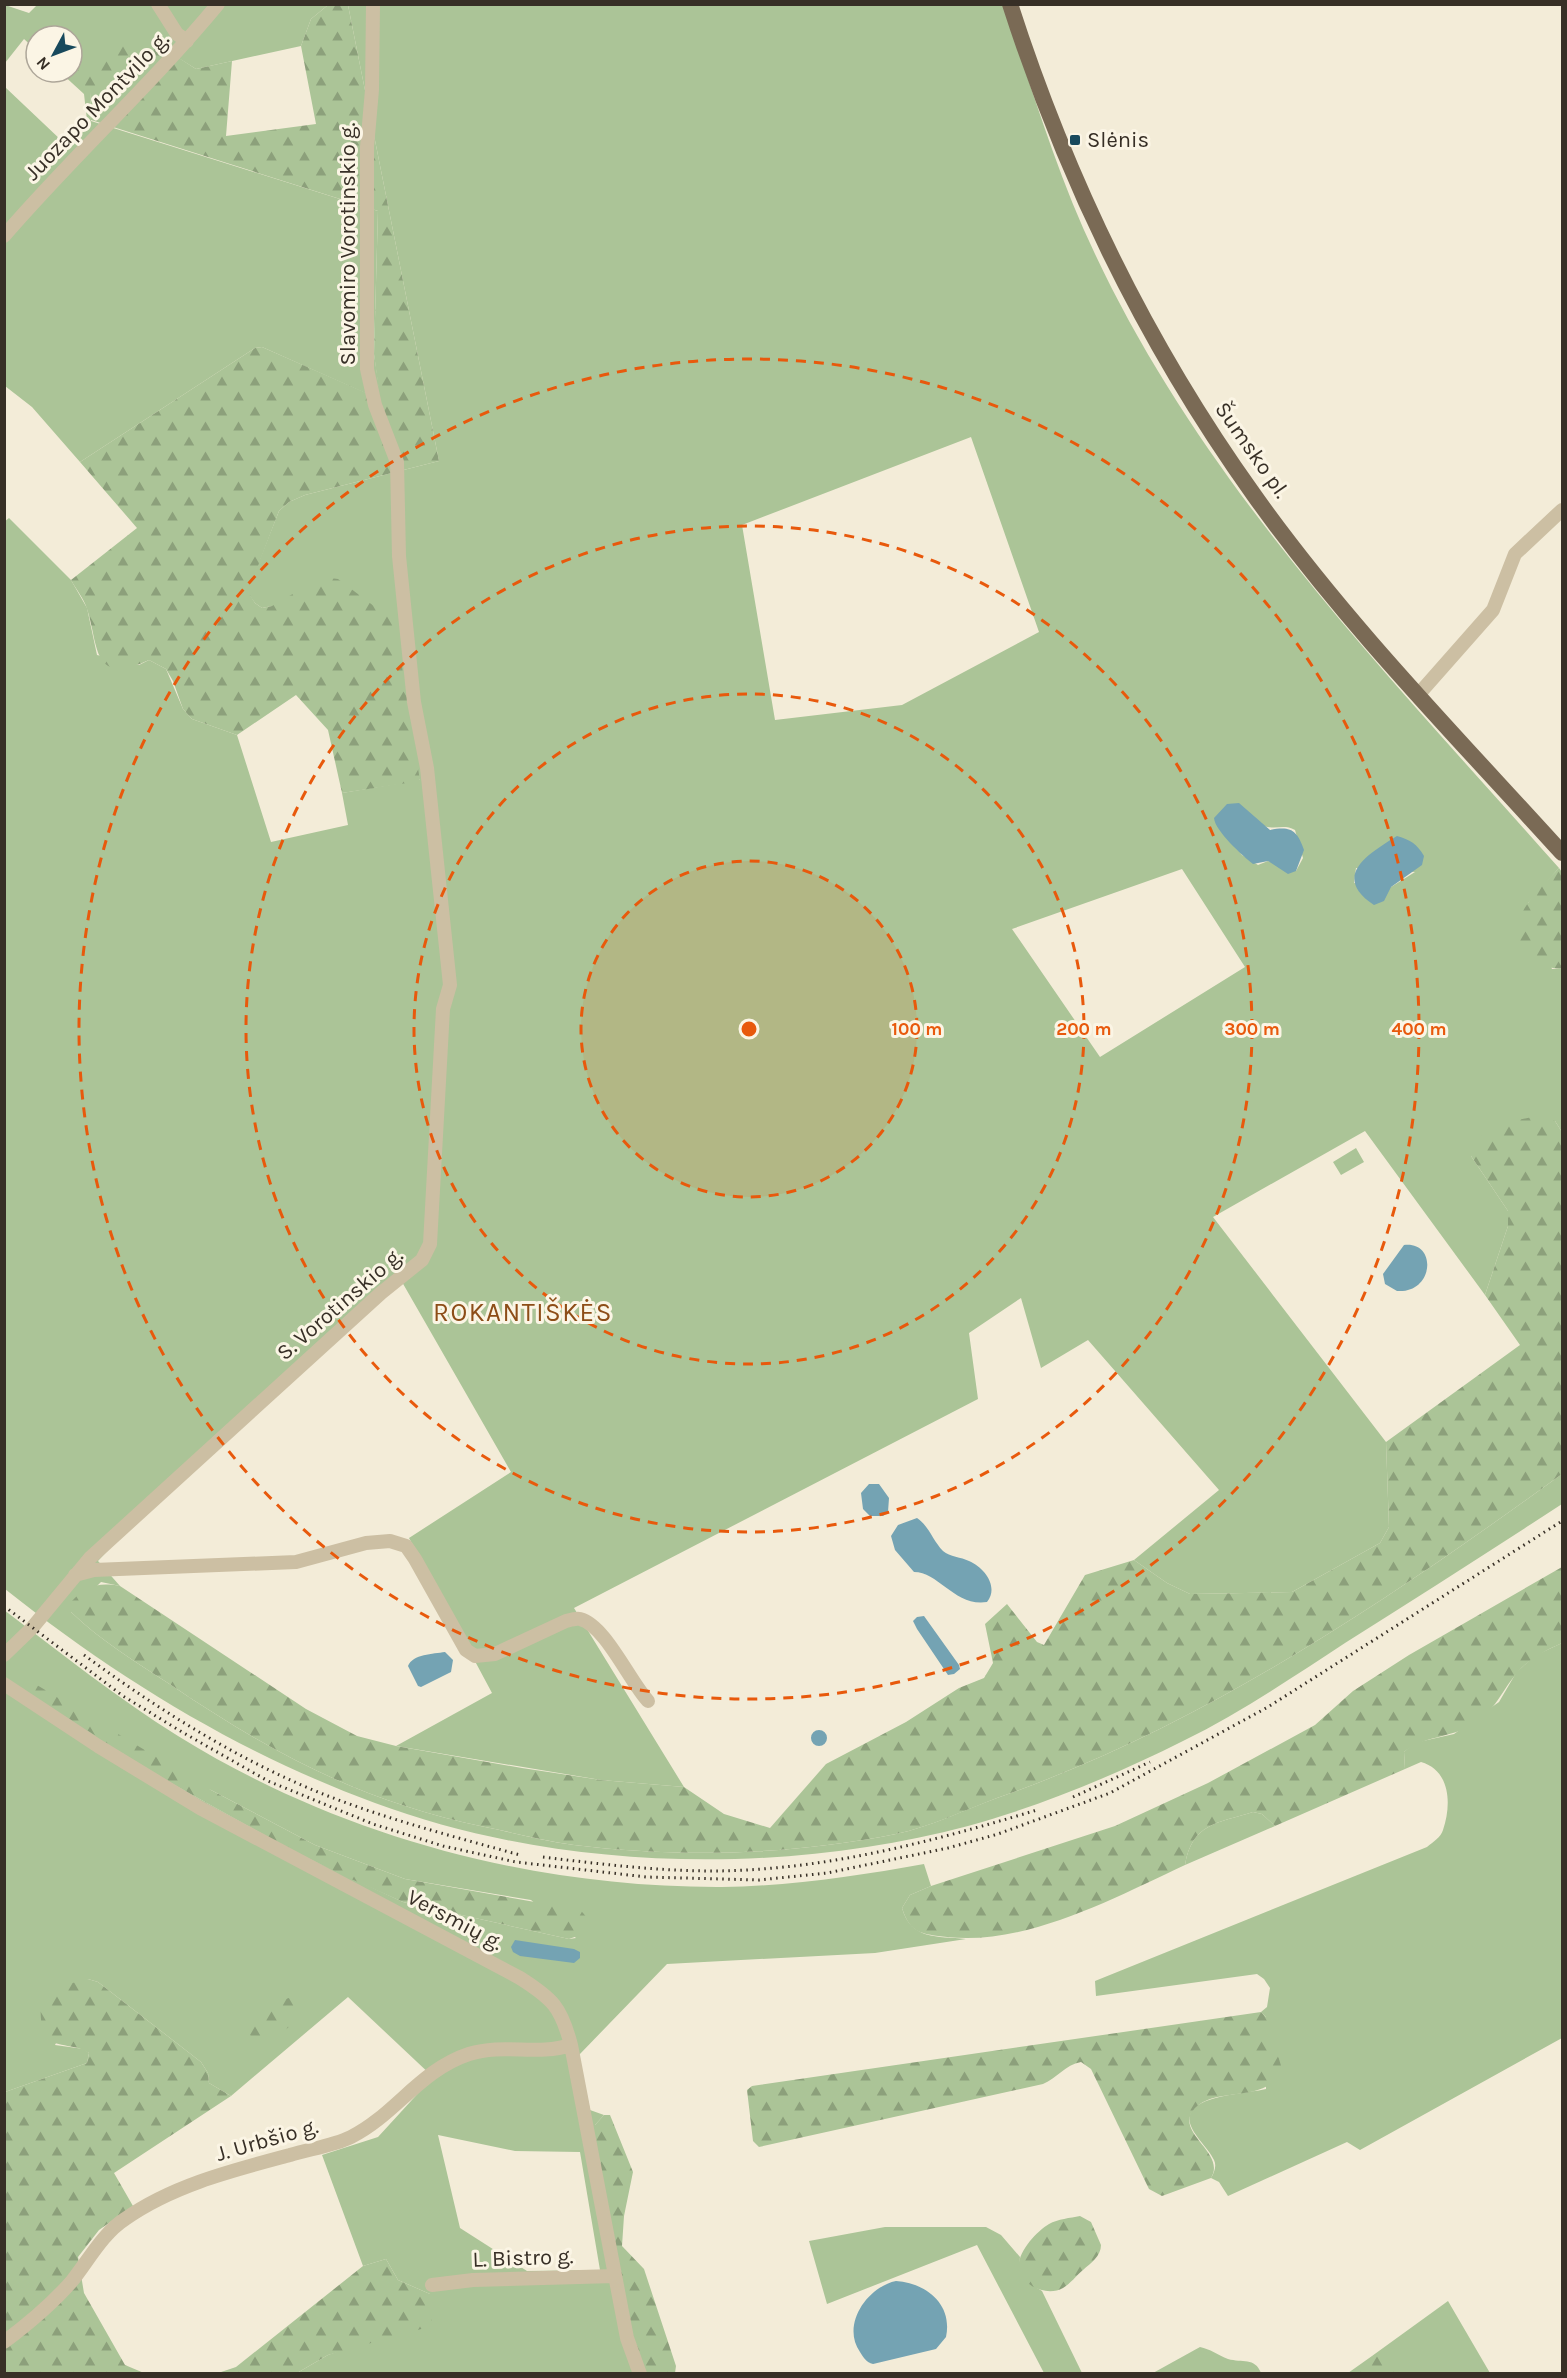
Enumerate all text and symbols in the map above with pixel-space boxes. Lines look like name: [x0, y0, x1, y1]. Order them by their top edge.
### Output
north arrow: [24, 24, 84, 84]
street label: Juozapo Montvilo g.: [19, 26, 175, 186]
text: N: [32, 53, 54, 74]
street label: Slavomiro Vorotinskio g.: [335, 122, 361, 365]
place label: Slėnis: [1087, 127, 1149, 153]
marker: Slėnis: [1068, 133, 1082, 147]
street label: Šumsko pl.: [1209, 396, 1295, 503]
text: 100 m: [892, 1018, 942, 1040]
text: 200 m: [1056, 1018, 1112, 1040]
text: 300 m: [1224, 1018, 1280, 1040]
text: 400 m: [1391, 1018, 1447, 1040]
centre of rings: [739, 1019, 759, 1039]
street label: S. Vorotinskio g.: [272, 1242, 408, 1366]
district label: ROKANTIŠKĖS: [433, 1296, 613, 1328]
street label: Versmių g.: [403, 1884, 507, 1956]
street label: J. Urbšio g.: [213, 2113, 321, 2167]
street label: L. Bistro g.: [472, 2243, 574, 2273]

